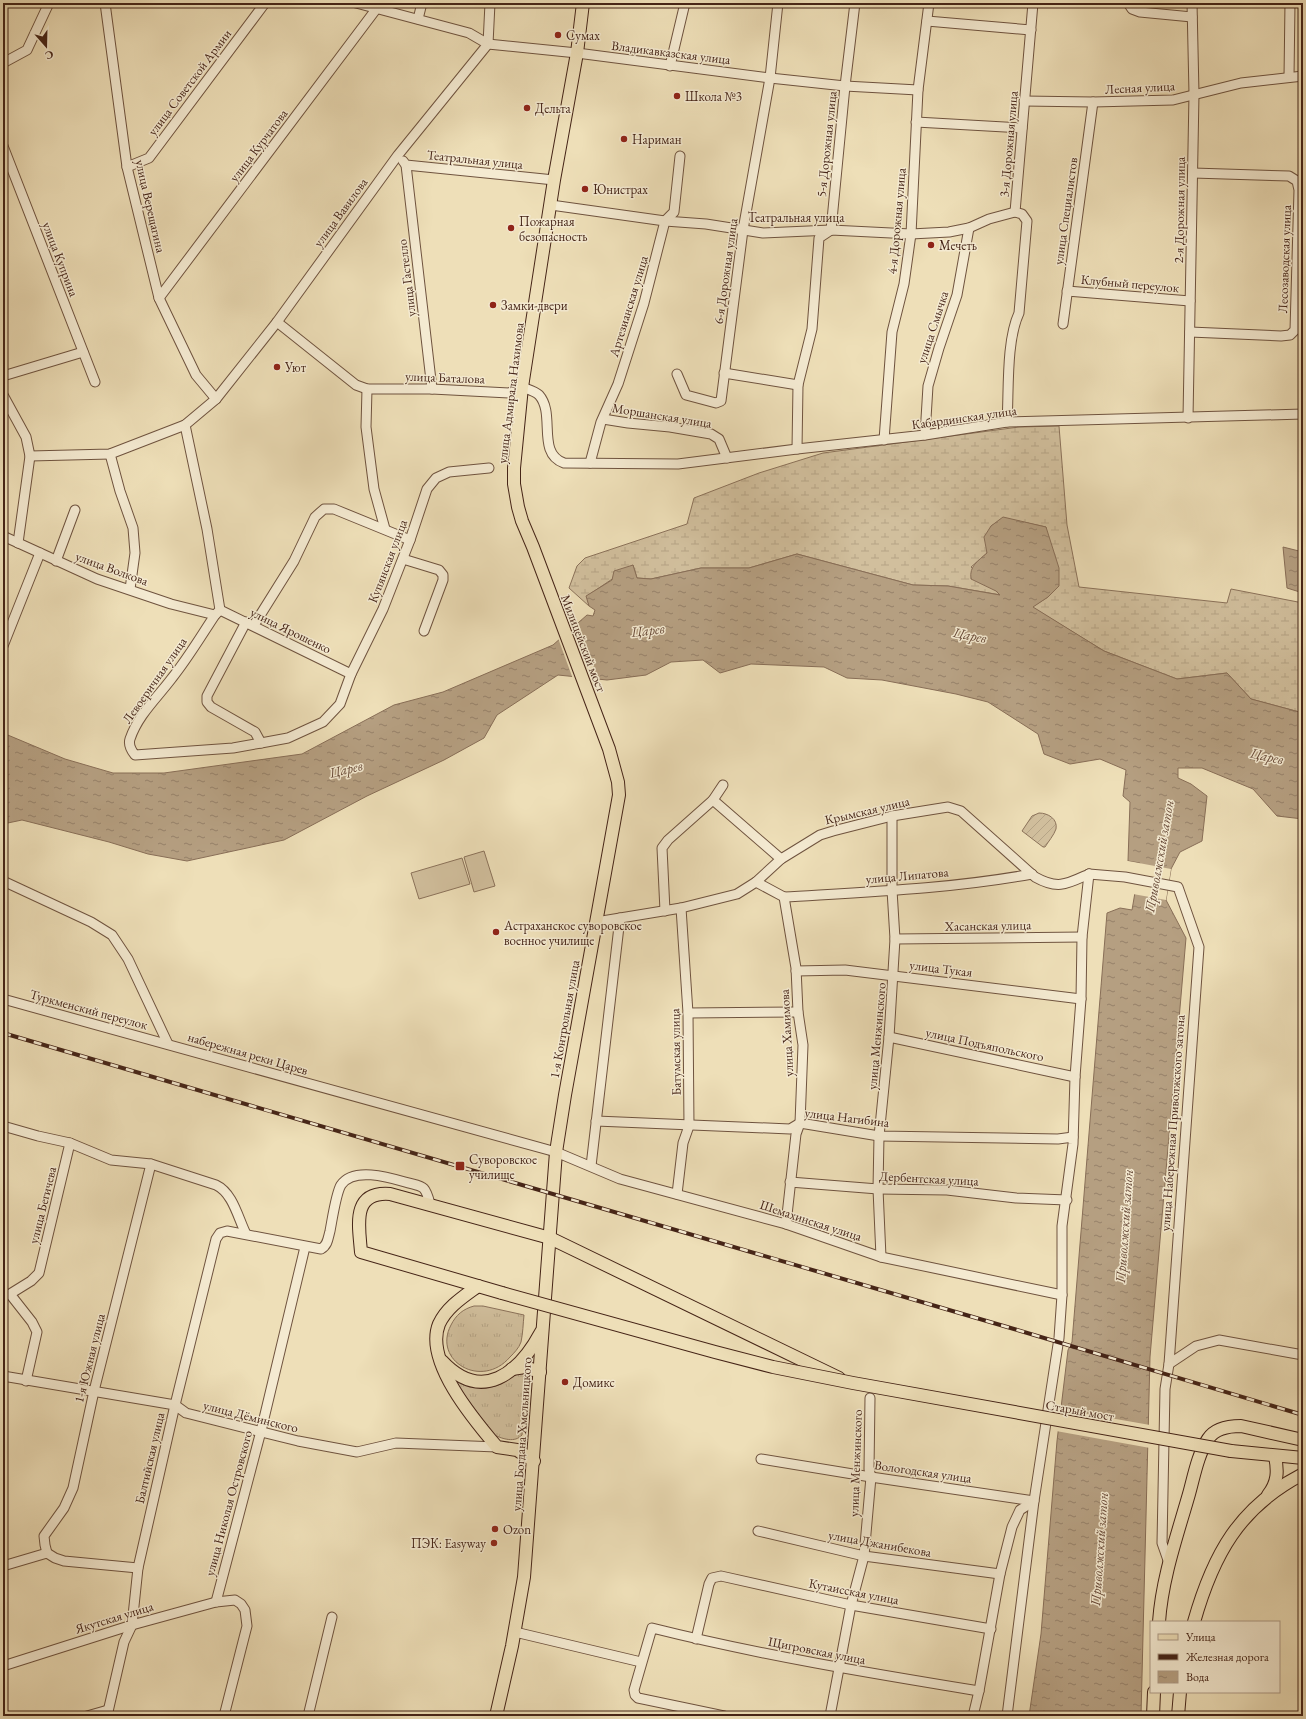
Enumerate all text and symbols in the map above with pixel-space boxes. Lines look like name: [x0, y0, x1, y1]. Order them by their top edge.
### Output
north arrow: [26, 26, 66, 66]
street label: улица Советской Армии: [144, 26, 235, 139]
place label: Сумах: [566, 27, 600, 44]
marker: Сумах: [553, 30, 563, 40]
street label: Владикавказская улица: [611, 37, 732, 68]
text: С: [43, 47, 55, 63]
street label: Лесная улица: [1105, 77, 1176, 98]
place label: Школа №3: [685, 88, 742, 105]
street label: 5-я Дорожная улица: [812, 89, 841, 198]
street label: 3-я Дорожная улица: [995, 89, 1022, 198]
marker: Школа №3: [672, 91, 682, 101]
place label: Дельта: [535, 100, 571, 117]
marker: Дельта: [522, 103, 532, 113]
street label: улица Курчатова: [225, 105, 292, 185]
place label: Нариман: [632, 131, 682, 148]
marker: Нариман: [619, 134, 629, 144]
street label: Театральная улица: [426, 146, 525, 173]
street label: улица Специалистов: [1050, 156, 1082, 266]
street label: 2-я Дорожная улица: [1170, 156, 1189, 263]
street label: улица Верещагина: [132, 158, 170, 255]
street label: 4-я Дорожная улица: [883, 166, 910, 275]
street label: улица Вавилова: [310, 174, 372, 250]
place label: Юнистрах: [593, 181, 648, 198]
marker: Юнистрах: [580, 184, 590, 194]
street label: Лесозаводская улица: [1274, 204, 1295, 313]
street label: Театральная улица: [748, 209, 845, 226]
place label: Пожарная безопасность: [519, 213, 588, 245]
street label: 6-я Дорожная улица: [710, 216, 741, 325]
street label: улица Куприна: [38, 219, 83, 300]
marker: Пожарная безопасность: [506, 223, 516, 233]
place label: Мечеть: [939, 237, 977, 254]
street label: улица Гастелло: [393, 238, 420, 318]
marker: Мечеть: [926, 240, 936, 250]
street label: Артезианская улица: [605, 253, 652, 360]
street label: Клубный переулок: [1080, 271, 1181, 296]
street label: улица Смычка: [913, 288, 952, 366]
place label: Замки-двери: [501, 297, 568, 314]
marker: Замки-двери: [488, 300, 498, 310]
street label: улица Адмирала Нахимова: [493, 321, 528, 465]
place label: Уют: [284, 359, 307, 376]
marker: Уют: [272, 362, 282, 372]
street label: улица Баталова: [405, 368, 486, 387]
street label: Моршанская улица: [611, 399, 714, 432]
street label: Кабардинская улица: [911, 402, 1018, 433]
street label: Купянская улица: [364, 516, 411, 605]
street label: улица Волкова: [73, 547, 151, 590]
street label: Милицейский мост: [557, 592, 610, 695]
street label: улица Ярошенко: [247, 604, 334, 657]
water label: Царев: [629, 619, 667, 641]
water label: Царев: [951, 623, 989, 647]
street label: Левоеричная улица: [118, 633, 191, 727]
water label: Царев: [1248, 743, 1286, 768]
water label: Царев: [326, 756, 365, 782]
street label: Крымская улица: [823, 792, 912, 828]
water label: Приволжский затон: [1140, 798, 1178, 915]
street label: улица Липатова: [865, 863, 950, 888]
street label: Хасанская улица: [944, 916, 1032, 935]
place label: Астраханское суворовское военное училище: [503, 917, 642, 949]
marker: Астраханское суворовское военное училище: [491, 927, 501, 937]
street label: улица Тукая: [909, 956, 973, 981]
street label: 1-я Контрольная улица: [546, 958, 583, 1080]
street label: улица Менжинского: [863, 982, 890, 1090]
street label: Туркменский переулок: [28, 986, 150, 1034]
street label: улица Хамимова: [776, 988, 797, 1077]
street label: Батумская улица: [666, 1008, 685, 1096]
street label: улица Набережная Приволжского затона: [1156, 1013, 1189, 1232]
street label: улица Подъяпольского: [924, 1024, 1046, 1065]
street label: набережная реки Царев: [186, 1028, 310, 1079]
street label: улица Нагибина: [804, 1104, 891, 1131]
place label: Суворовское училище: [469, 1151, 537, 1183]
marker: Суворовское училище: [454, 1160, 466, 1172]
street label: улица Бегичева: [25, 1164, 60, 1245]
street label: Дербентская улица: [879, 1167, 980, 1190]
water label: Приволжский затон: [1111, 1168, 1137, 1285]
street label: Шемахинская улица: [758, 1196, 865, 1245]
street label: 1-я Южная улица: [70, 1311, 109, 1405]
street label: улица Богдана Хмельницкого: [508, 1356, 535, 1512]
place label: Домикс: [573, 1374, 615, 1391]
marker: Домикс: [560, 1377, 570, 1387]
street label: улица Дёминского: [202, 1396, 300, 1437]
street label: Старый мост: [1044, 1396, 1116, 1425]
street label: улица Менжинского: [845, 1409, 866, 1517]
street label: Балтийская улица: [131, 1410, 168, 1505]
street label: улица Николая Островского: [201, 1428, 256, 1578]
street label: Вологодская улица: [873, 1456, 974, 1487]
water label: Приволжский затон: [1086, 1491, 1112, 1608]
place label: Ozon: [503, 1521, 531, 1538]
marker: Ozon: [490, 1524, 500, 1534]
street label: улица Джанибекова: [827, 1526, 933, 1561]
place label: ПЭК: Easyway: [411, 1535, 486, 1552]
marker: ПЭК: Easyway: [489, 1538, 499, 1548]
street label: Кутаисская улица: [807, 1574, 901, 1609]
street label: Якутская улица: [72, 1597, 156, 1638]
legend: [1150, 1621, 1280, 1693]
text: Улица: [1185, 1629, 1216, 1645]
street label: Щигровская улица: [767, 1633, 868, 1668]
text: Железная дорога: [1185, 1649, 1269, 1665]
text: Вода: [1186, 1669, 1209, 1685]

